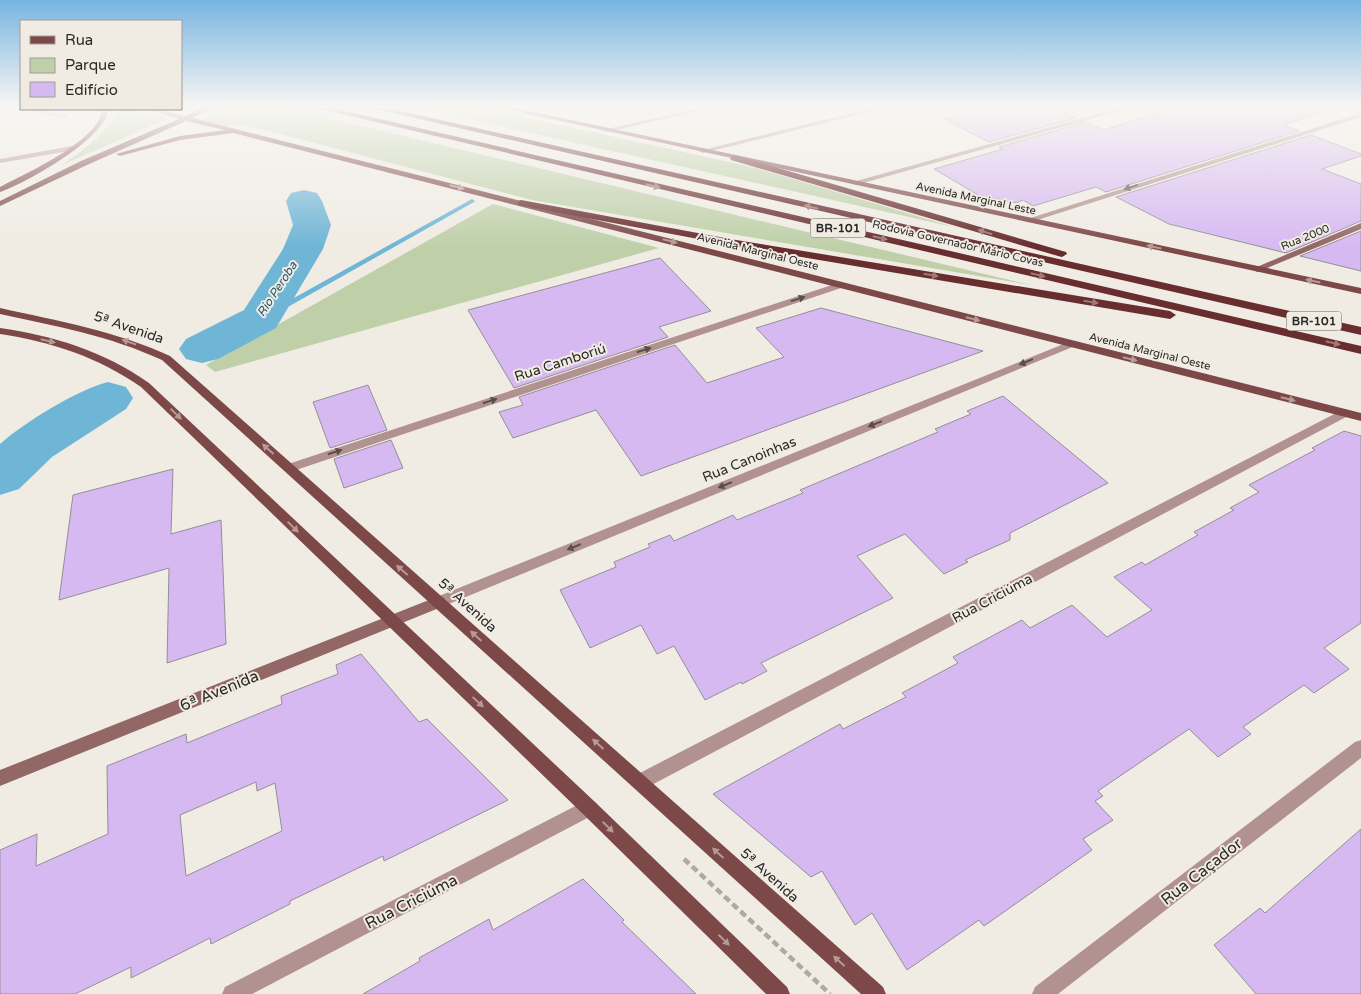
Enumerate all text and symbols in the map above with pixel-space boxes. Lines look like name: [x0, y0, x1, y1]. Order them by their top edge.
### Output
legend: [20, 20, 182, 110]
text: Rua: [65, 31, 93, 49]
text: Parque: [65, 56, 116, 74]
text: Edifício: [65, 81, 118, 99]
street label: Avenida Marginal Leste: [915, 179, 1037, 218]
one-way arrow: [646, 182, 661, 190]
one-way arrow: [449, 183, 464, 191]
one-way arrow: [1123, 184, 1138, 192]
one-way arrow: [803, 203, 818, 211]
street label: Rodovia Governador Mário Covas: [871, 217, 1045, 270]
road number: BR-101: [810, 218, 866, 238]
street label: Rua 2000: [1279, 222, 1331, 253]
one-way arrow: [977, 227, 992, 235]
street label: Avenida Marginal Oeste: [696, 230, 820, 273]
one-way arrow: [872, 234, 887, 242]
one-way arrow: [662, 237, 677, 245]
one-way arrow: [1147, 243, 1162, 251]
water label: Rio Peroba: [254, 259, 300, 319]
one-way arrow: [1031, 271, 1046, 279]
one-way arrow: [923, 272, 939, 280]
one-way arrow: [1306, 277, 1321, 285]
one-way arrow: [791, 295, 806, 303]
one-way arrow: [1083, 298, 1099, 306]
street label: 5ª Avenida: [92, 308, 166, 347]
road number: BR-101: [1286, 312, 1342, 331]
one-way arrow: [965, 315, 980, 323]
street label: Avenida Marginal Oeste: [1088, 330, 1212, 373]
one-way arrow: [40, 337, 55, 345]
one-way arrow: [121, 338, 136, 346]
one-way arrow: [1325, 339, 1340, 347]
street label: Rua Camboriú: [512, 340, 608, 385]
one-way arrow: [637, 346, 652, 354]
one-way arrow: [1123, 355, 1138, 363]
one-way arrow: [1018, 359, 1033, 366]
one-way arrow: [1280, 395, 1295, 403]
one-way arrow: [482, 397, 497, 405]
one-way arrow: [169, 408, 181, 420]
one-way arrow: [868, 420, 882, 428]
street label: Rua Canoinhas: [700, 433, 799, 486]
one-way arrow: [262, 444, 275, 455]
one-way arrow: [328, 448, 343, 456]
one-way arrow: [717, 481, 732, 489]
one-way arrow: [287, 521, 299, 533]
one-way arrow: [567, 543, 581, 551]
one-way arrow: [396, 564, 409, 575]
street label: Rua Criciúma: [949, 570, 1035, 627]
street label: 5ª Avenida: [435, 575, 500, 636]
one-way arrow: [471, 630, 483, 642]
street label: 6ª Avenida: [177, 666, 262, 716]
one-way arrow: [471, 696, 483, 708]
one-way arrow: [592, 738, 604, 750]
one-way arrow: [602, 821, 614, 833]
street label: Rua Caçador: [1157, 833, 1247, 910]
street label: 5ª Avenida: [737, 845, 802, 906]
one-way arrow: [713, 847, 725, 859]
street label: Rua Criciúma: [362, 870, 461, 934]
one-way arrow: [718, 934, 730, 946]
one-way arrow: [833, 956, 846, 967]

